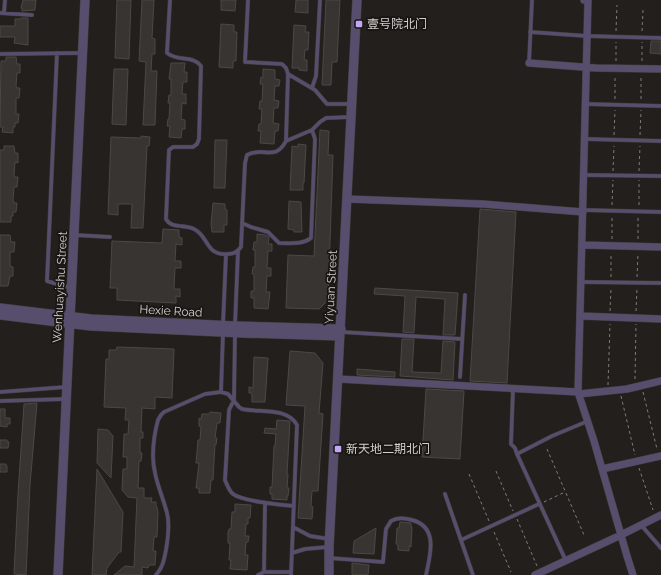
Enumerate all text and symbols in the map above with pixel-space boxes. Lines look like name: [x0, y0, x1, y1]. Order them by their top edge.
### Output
place label: 壹号院北门: [367, 17, 427, 31]
marker: 壹号院北门: [354, 19, 364, 29]
street label: Wenhuayishu Street: [50, 231, 70, 343]
street label: Yiyuan Street: [322, 250, 340, 324]
street label: Hexie Road: [139, 302, 203, 320]
place label: 新天地二期北门: [346, 442, 430, 456]
marker: 新天地二期北门: [333, 444, 343, 454]

